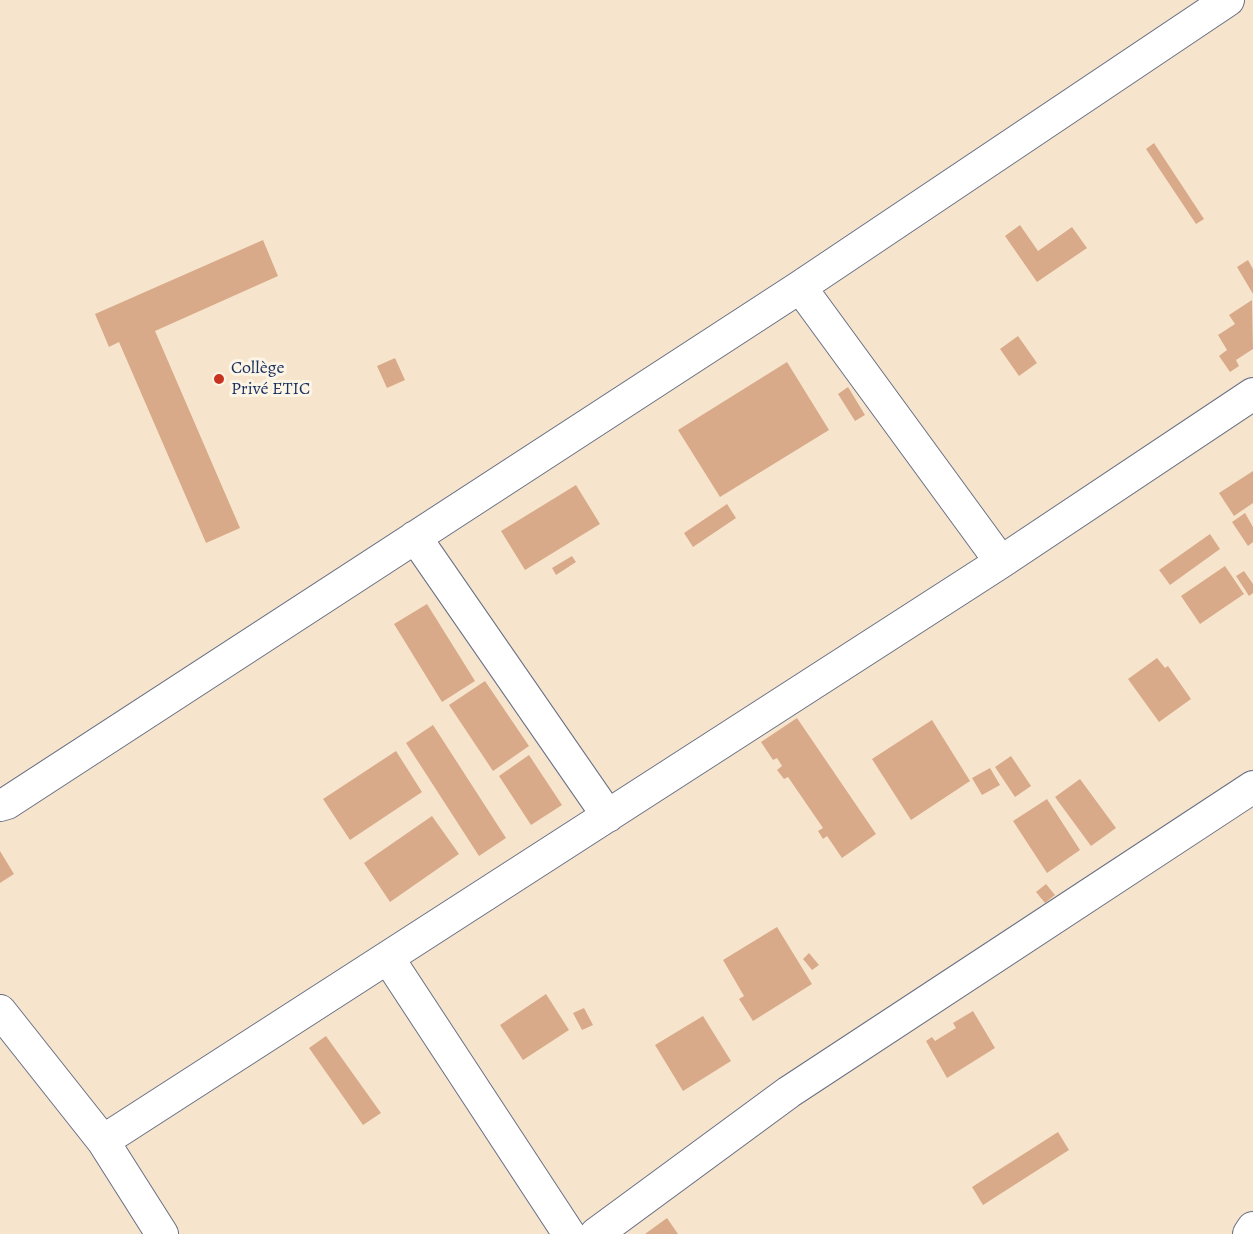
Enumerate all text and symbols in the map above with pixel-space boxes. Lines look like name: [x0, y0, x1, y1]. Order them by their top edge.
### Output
place label: Collège Privé ETIC: [231, 358, 310, 400]
marker: Collège Privé ETIC: [212, 372, 226, 386]

